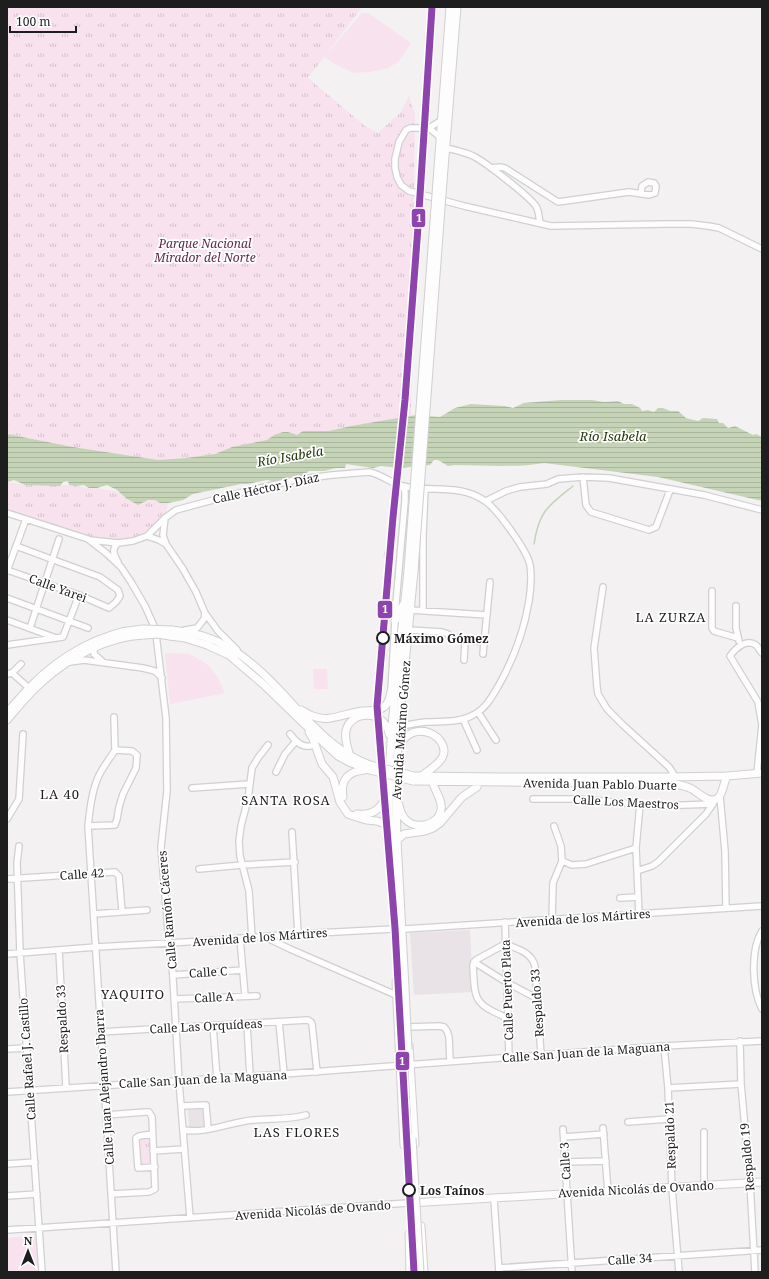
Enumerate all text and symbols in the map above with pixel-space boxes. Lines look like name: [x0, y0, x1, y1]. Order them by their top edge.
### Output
scale bar: [10, 8, 76, 34]
text: 100 m: [16, 13, 51, 30]
line badge: 1: [411, 208, 426, 228]
text: 1: [416, 210, 422, 225]
park label: Parque Nacional Mirador del Norte: [153, 235, 256, 266]
water label: Río Isabela: [579, 427, 647, 445]
water label: Río Isabela: [254, 441, 325, 471]
street label: Calle Héctor J. Díaz: [211, 468, 321, 508]
street label: Calle Yarei: [27, 570, 90, 606]
line badge: 1: [377, 600, 393, 619]
text: 1: [382, 601, 388, 616]
district label: LA ZURZA: [635, 608, 707, 626]
place label: Máximo Gómez: [394, 630, 489, 647]
marker: Máximo Gómez: [376, 631, 390, 645]
street label: Avenida Máximo Gómez: [388, 660, 414, 800]
street label: Avenida Juan Pablo Duarte: [523, 774, 677, 794]
district label: LA 40: [40, 785, 80, 803]
district label: SANTA ROSA: [241, 791, 331, 809]
street label: Calle Los Maestros: [573, 791, 679, 813]
street label: Calle Ramón Cáceres: [153, 850, 181, 970]
street label: Calle 42: [59, 864, 105, 884]
street label: Avenida de los Mártires: [515, 905, 651, 931]
street label: Avenida de los Mártires: [192, 924, 328, 950]
street label: Calle Puerto Plata: [497, 939, 517, 1041]
street label: Calle C: [188, 962, 228, 982]
street label: Respaldo 33: [526, 968, 548, 1038]
street label: Respaldo 33: [52, 984, 72, 1054]
district label: YAQUITO: [100, 985, 165, 1003]
street label: Calle A: [194, 987, 235, 1007]
street label: Calle Rafael J. Castillo: [14, 997, 40, 1121]
street label: Calle Juan Alejandro lbarra: [90, 1008, 118, 1165]
street label: Calle Las Orquídeas: [149, 1015, 263, 1037]
street label: Calle San Juan de la Maguana: [501, 1038, 671, 1066]
line badge: 1: [395, 1051, 410, 1071]
text: 1: [399, 1053, 405, 1068]
street label: Calle San Juan de la Maguana: [118, 1066, 288, 1092]
street label: Respaldo 21: [660, 1101, 680, 1169]
street label: Respaldo 19: [736, 1122, 758, 1192]
district label: LAS FLORES: [254, 1123, 340, 1141]
street label: Calle 3: [555, 1141, 575, 1180]
street label: Avenida Nicolás de Ovando: [557, 1176, 715, 1202]
place label: Los Taínos: [420, 1182, 484, 1199]
marker: Los Taínos: [402, 1183, 416, 1197]
street label: Avenida Nicolás de Ovando: [234, 1196, 392, 1224]
north arrow: [8, 1231, 48, 1271]
text: N: [24, 1233, 33, 1248]
street label: Calle 34: [607, 1249, 653, 1269]

